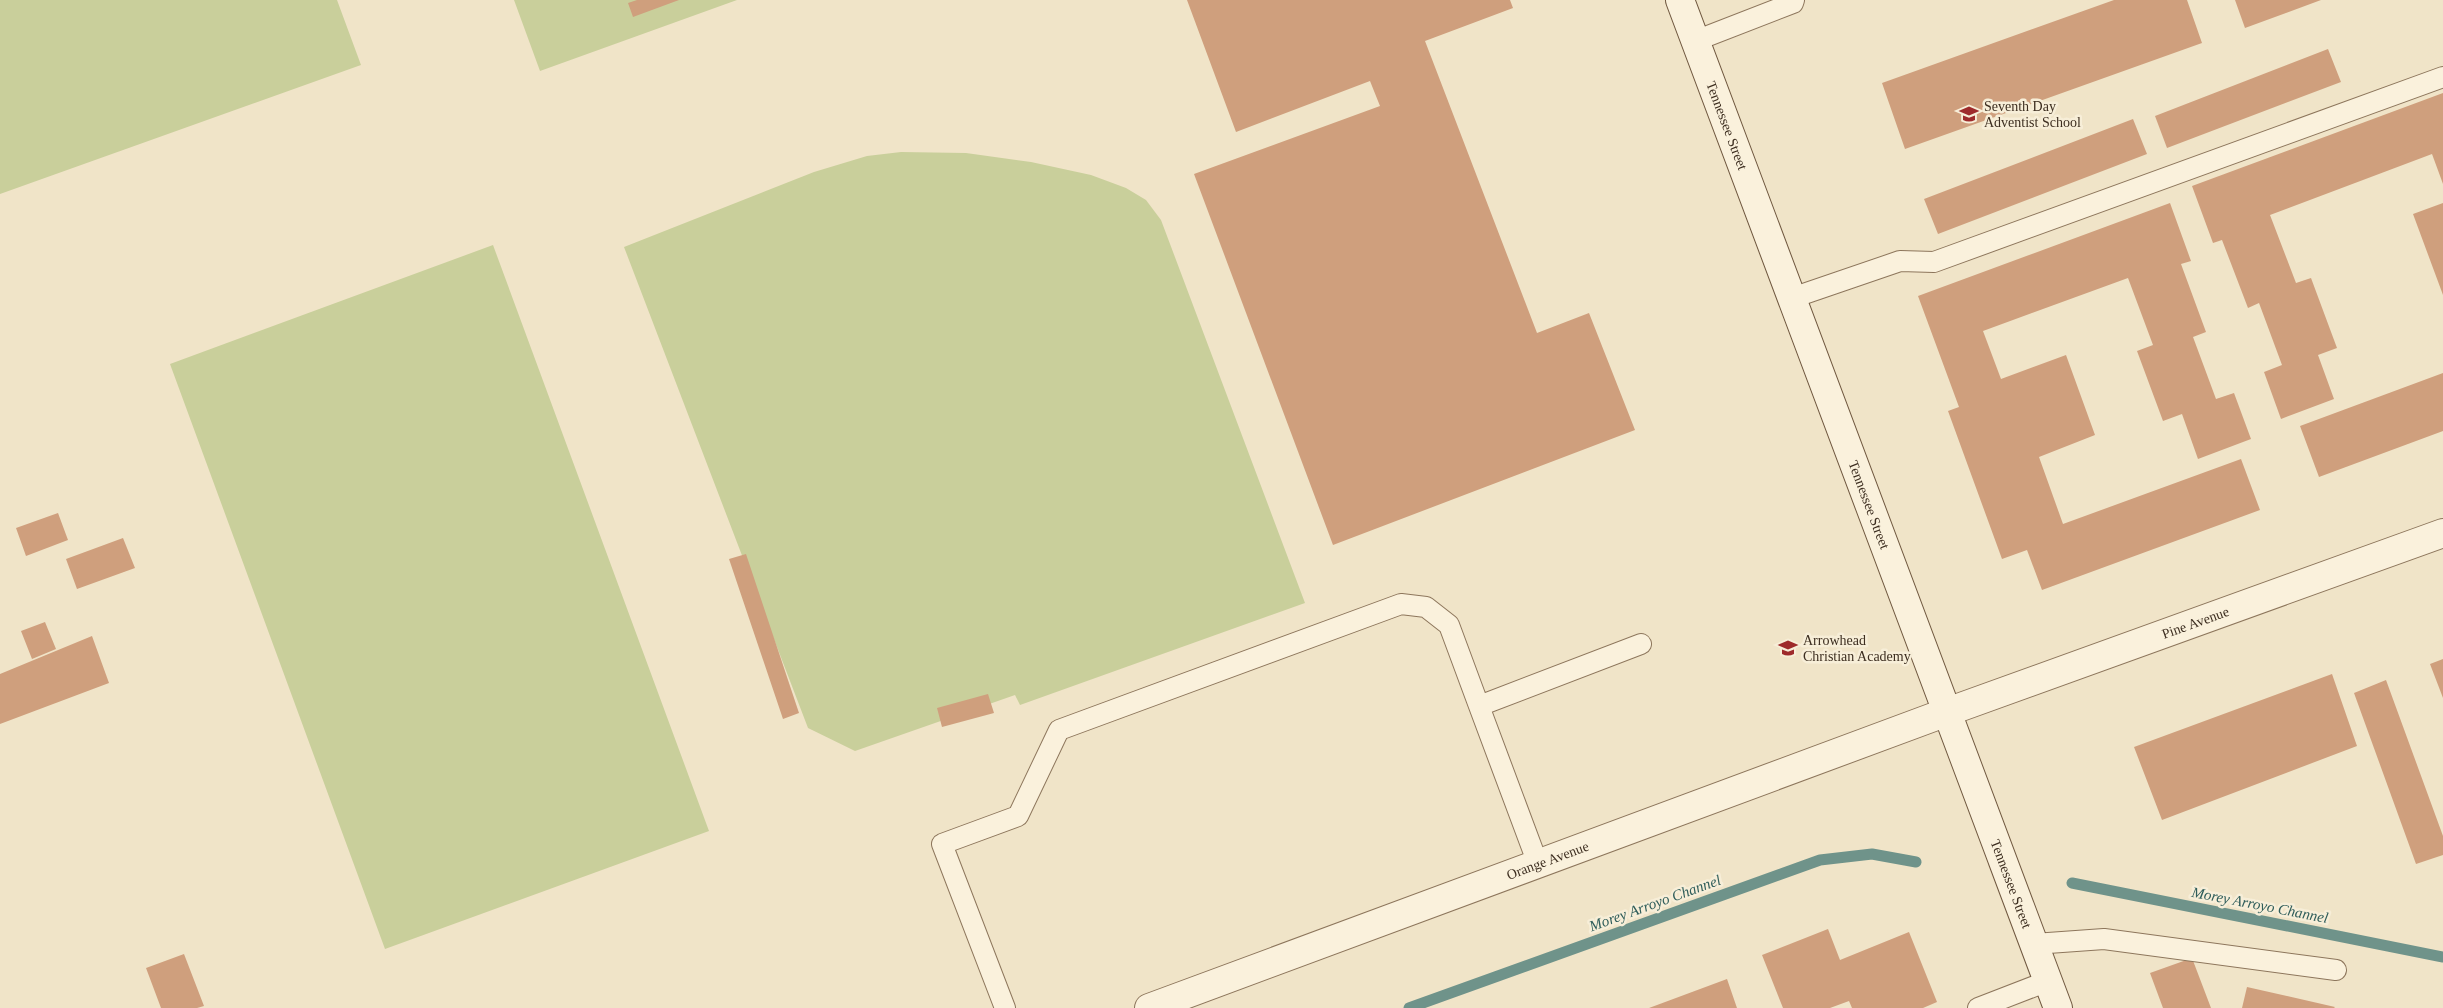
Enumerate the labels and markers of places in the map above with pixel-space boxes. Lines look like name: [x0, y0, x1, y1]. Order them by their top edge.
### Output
place label: Seventh Day Adventist School: [1984, 99, 2081, 130]
school or university icon: Seventh Day Adventist School: [1958, 103, 1980, 125]
place label: Arrowhead Christian Academy: [1803, 633, 1911, 664]
school or university icon: Arrowhead Christian Academy: [1777, 637, 1799, 659]

